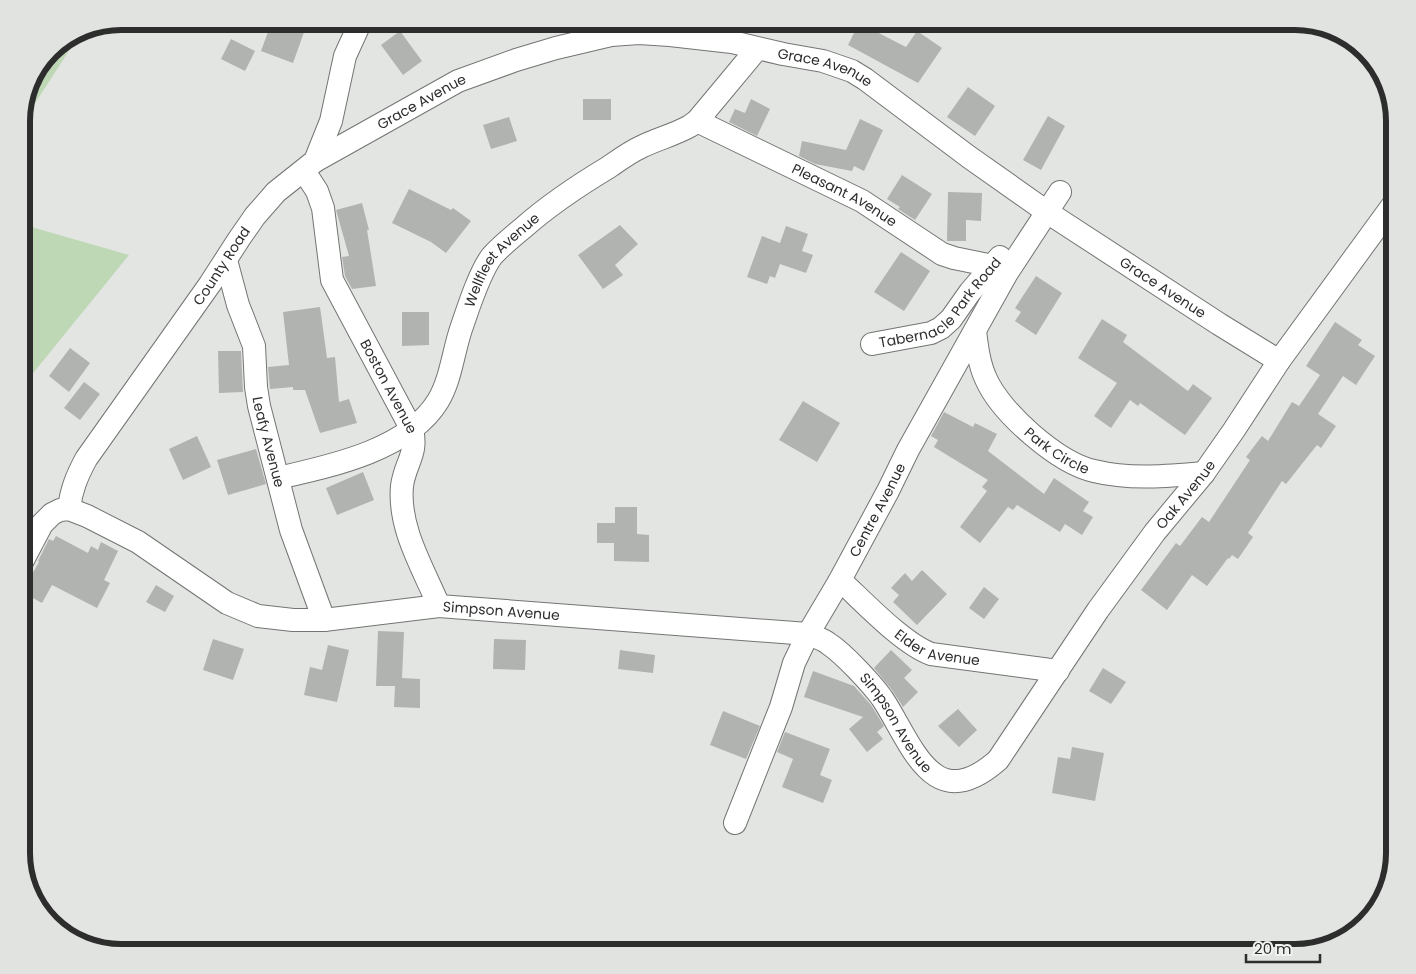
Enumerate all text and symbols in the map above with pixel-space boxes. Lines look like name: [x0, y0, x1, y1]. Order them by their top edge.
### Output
street label: Grace Avenue: [776, 43, 877, 92]
street label: Grace Avenue: [373, 69, 469, 134]
street label: Pleasant Avenue: [788, 158, 901, 232]
street label: Wellfleet Avenue: [459, 208, 544, 310]
street label: County Road: [188, 222, 255, 309]
street label: Grace Avenue: [1116, 252, 1210, 323]
street label: Tabernacle Park Road: [877, 253, 1006, 352]
street label: Boston Avenue: [355, 336, 422, 437]
street label: Leafy Avenue: [248, 395, 290, 490]
street label: Park Circle: [1020, 422, 1092, 479]
street label: Oak Avenue: [1151, 456, 1220, 534]
street label: Centre Avenue: [844, 459, 910, 561]
street label: Simpson Avenue: [442, 596, 561, 625]
street label: Elder Avenue: [890, 624, 982, 670]
street label: Simpson Avenue: [855, 668, 937, 778]
scale bar: [1246, 932, 1320, 964]
text: 20 m: [1254, 938, 1292, 959]

